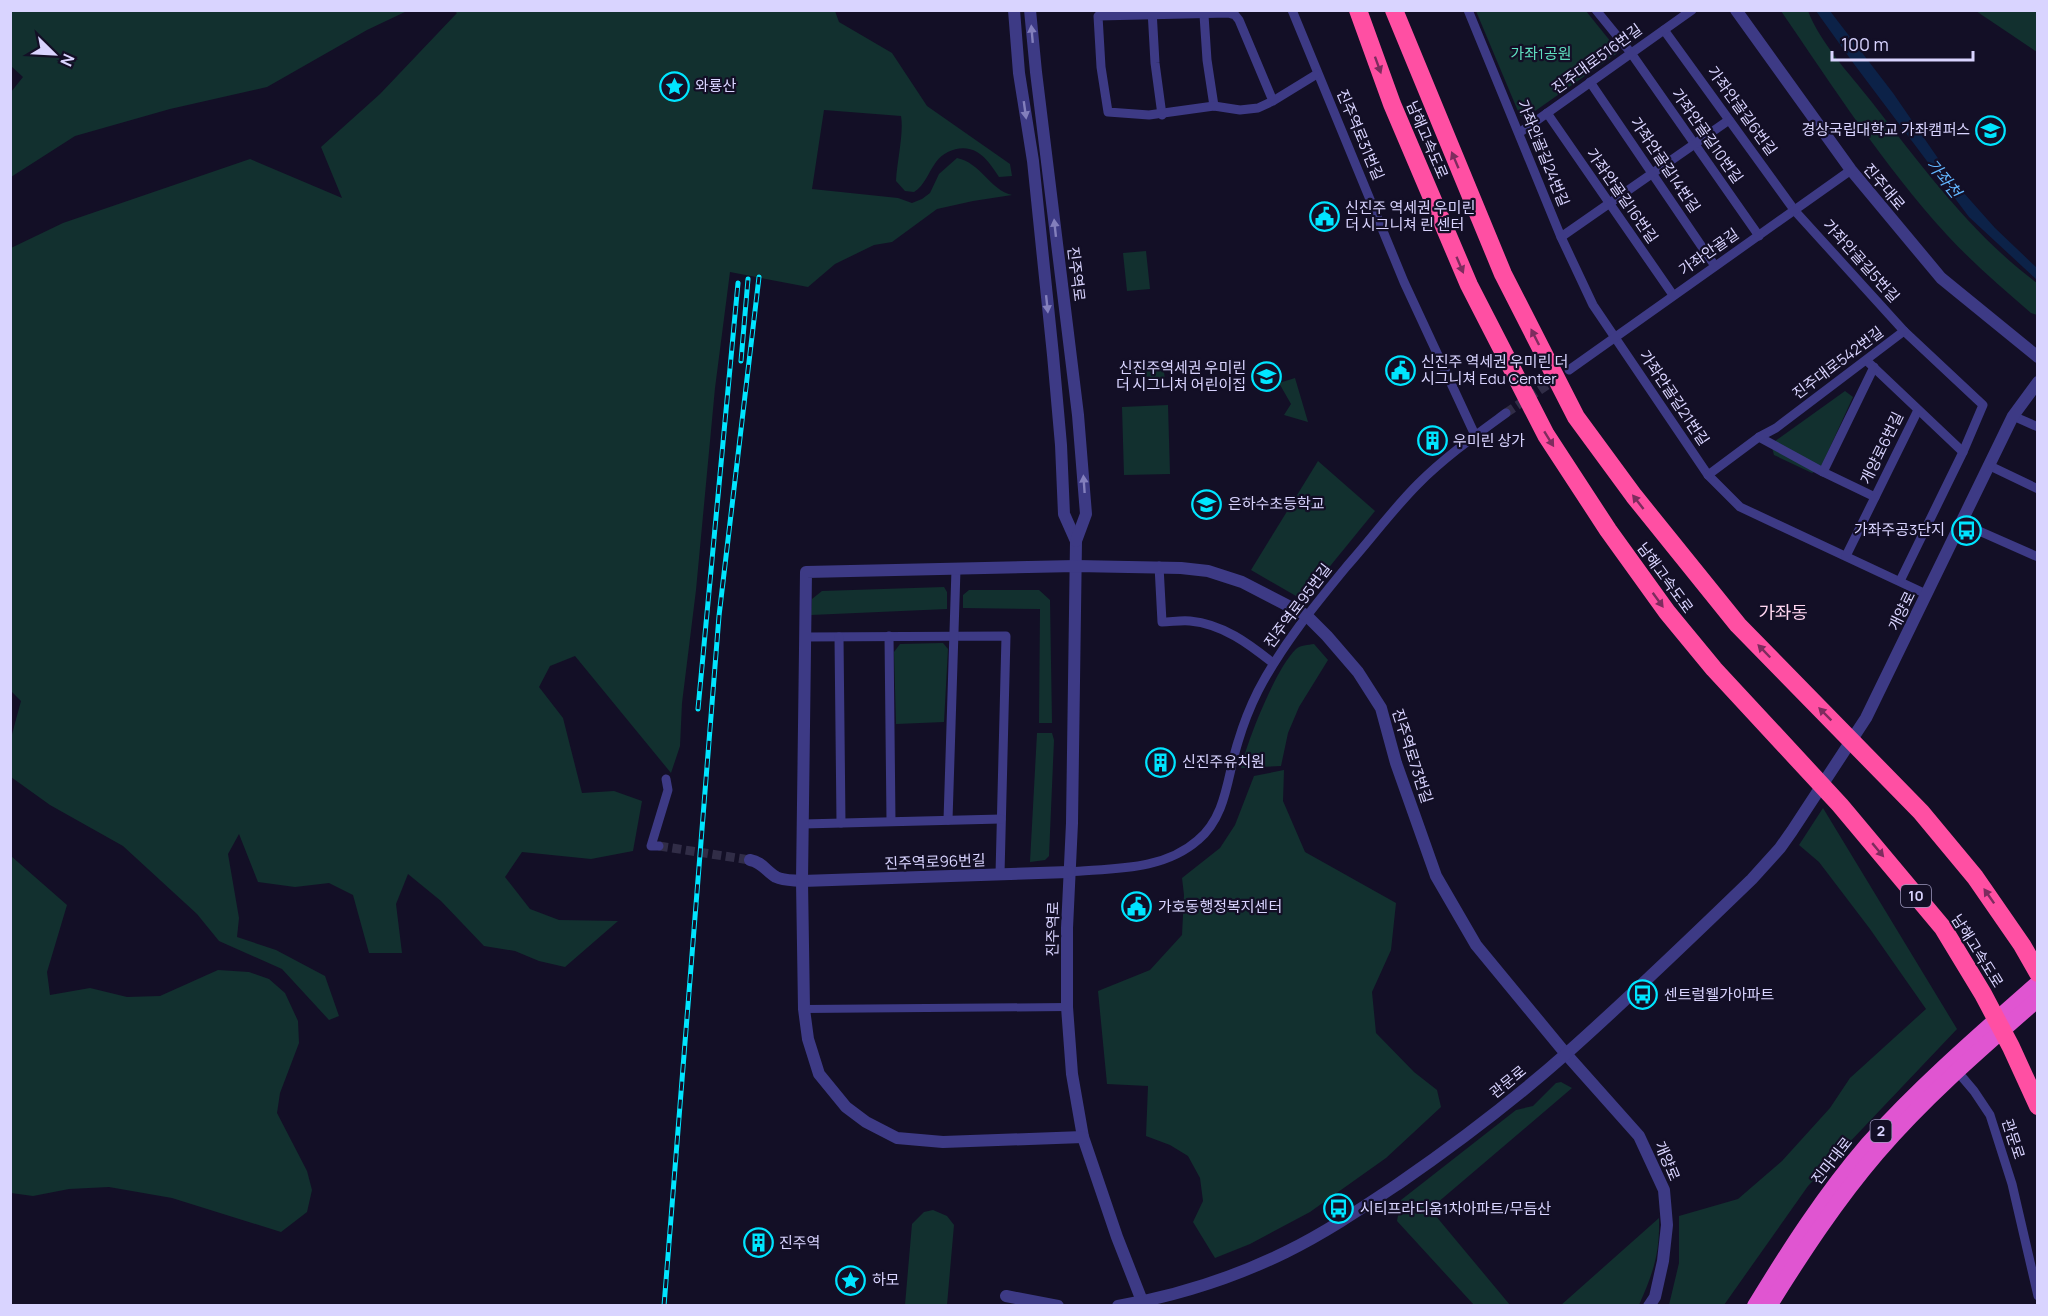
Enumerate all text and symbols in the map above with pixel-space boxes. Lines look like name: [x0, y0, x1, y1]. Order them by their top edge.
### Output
street label: 진주대로516번길: [1547, 19, 1646, 98]
north arrow: [24, 24, 84, 84]
scale bar: [1832, 24, 1973, 62]
one-way arrow: [1027, 25, 1037, 44]
text: 100 m: [1841, 32, 1889, 56]
park label: 가좌1공원: [1510, 43, 1572, 64]
text: N: [55, 50, 80, 70]
one-way arrow: [1374, 57, 1384, 75]
street label: 가좌안골길6번길: [1703, 62, 1782, 160]
place icon: 와룡산: [658, 70, 690, 102]
place label: 와룡산: [695, 75, 737, 96]
street label: 가좌안골길10번길: [1667, 84, 1748, 187]
street label: 진주역로31번길: [1332, 86, 1389, 184]
street label: 가좌안골길24번길: [1512, 96, 1574, 209]
street label: 남해고속도로: [1402, 98, 1453, 182]
one-way arrow: [1021, 101, 1030, 120]
street label: 가좌안골길14번길: [1626, 113, 1705, 217]
school or university icon: 경상국립대학교 가좌캠퍼스: [1975, 114, 2007, 146]
place label: 경상국립대학교 가좌캠퍼스: [1801, 119, 1970, 140]
street label: 가좌안골길16번길: [1582, 144, 1663, 248]
one-way arrow: [1450, 150, 1460, 168]
water label: 가좌천: [1922, 154, 1968, 204]
street label: 진주대로: [1859, 159, 1910, 215]
place label: 신진주 역세권 우미린 더 시그니쳐 린 센터: [1345, 197, 1475, 235]
public building icon: 신진주 역세권 우미린 더 시그니쳐 린 센터: [1308, 201, 1340, 233]
street label: 가좌안골길5번길: [1818, 215, 1904, 307]
one-way arrow: [1050, 218, 1060, 237]
street label: 가좌안골길: [1674, 223, 1743, 280]
street label: 진주역로: [1063, 245, 1090, 303]
one-way arrow: [1455, 257, 1465, 275]
one-way arrow: [1042, 295, 1052, 314]
street label: 진주대로542번길: [1788, 321, 1887, 404]
one-way arrow: [1530, 329, 1540, 346]
street label: 가좌안골길21번길: [1635, 346, 1714, 450]
place label: 신진주 역세권 우미린 더 시그니쳐 Edu Center: [1421, 351, 1568, 389]
public building icon: 신진주 역세권 우미린 더 시그니쳐 Edu Center: [1384, 355, 1416, 387]
place label: 신진주역세권 우미린 더 시그니처 어린이집: [1116, 357, 1246, 395]
school or university icon: 신진주역세권 우미린 더 시그니처 어린이집: [1251, 361, 1283, 393]
street label: 개양로6번길: [1855, 408, 1908, 488]
building icon: 우미린 상가: [1416, 425, 1448, 457]
place label: 우미린 상가: [1453, 430, 1525, 451]
one-way arrow: [1544, 431, 1555, 447]
one-way arrow: [1079, 475, 1089, 494]
school or university icon: 은하수초등학교: [1191, 488, 1223, 520]
place label: 은하수초등학교: [1228, 493, 1325, 514]
one-way arrow: [1632, 494, 1645, 510]
bus stop icon: 가좌주공3단지: [1950, 514, 1982, 546]
place label: 가좌주공3단지: [1854, 519, 1945, 540]
street label: 남해고속도로: [1633, 538, 1698, 617]
street label: 진주역로95번길: [1259, 559, 1336, 652]
street label: 개양로: [1883, 588, 1920, 634]
one-way arrow: [1652, 592, 1664, 608]
district label: 가좌동: [1758, 600, 1808, 624]
one-way arrow: [1757, 645, 1771, 659]
street label: 진주역로73번길: [1387, 706, 1438, 806]
one-way arrow: [1818, 708, 1832, 722]
building icon: 신진주유치원: [1145, 746, 1177, 778]
place label: 신진주유치원: [1182, 751, 1265, 772]
one-way arrow: [1871, 842, 1884, 857]
street label: 진주역로96번길: [884, 849, 986, 874]
road number: 10: [1901, 885, 1931, 907]
one-way arrow: [1983, 889, 1995, 905]
public building icon: 가호동행정복지센터: [1121, 891, 1153, 923]
place label: 가호동행정복지센터: [1158, 896, 1282, 917]
street label: 진주역로: [1042, 901, 1063, 957]
street label: 남해고속도로: [1947, 910, 2008, 991]
bus stop icon: 센트럴웰가아파트: [1627, 979, 1659, 1011]
place label: 센트럴웰가아파트: [1664, 984, 1775, 1005]
street label: 관문로: [1485, 1060, 1530, 1103]
street label: 관문로: [1997, 1116, 2030, 1162]
road number: 2: [1870, 1120, 1892, 1142]
street label: 진마대로: [1806, 1132, 1857, 1189]
street label: 개양로: [1650, 1138, 1685, 1184]
bus stop icon: 시티프라디움1차아파트/무듬산: [1323, 1193, 1355, 1225]
place label: 시티프라디움1차아파트/무듬산: [1360, 1198, 1551, 1219]
building icon: 진주역: [742, 1227, 774, 1259]
place label: 진주역: [779, 1232, 820, 1253]
place icon: 하모: [835, 1264, 867, 1296]
place label: 하모: [872, 1269, 900, 1290]

